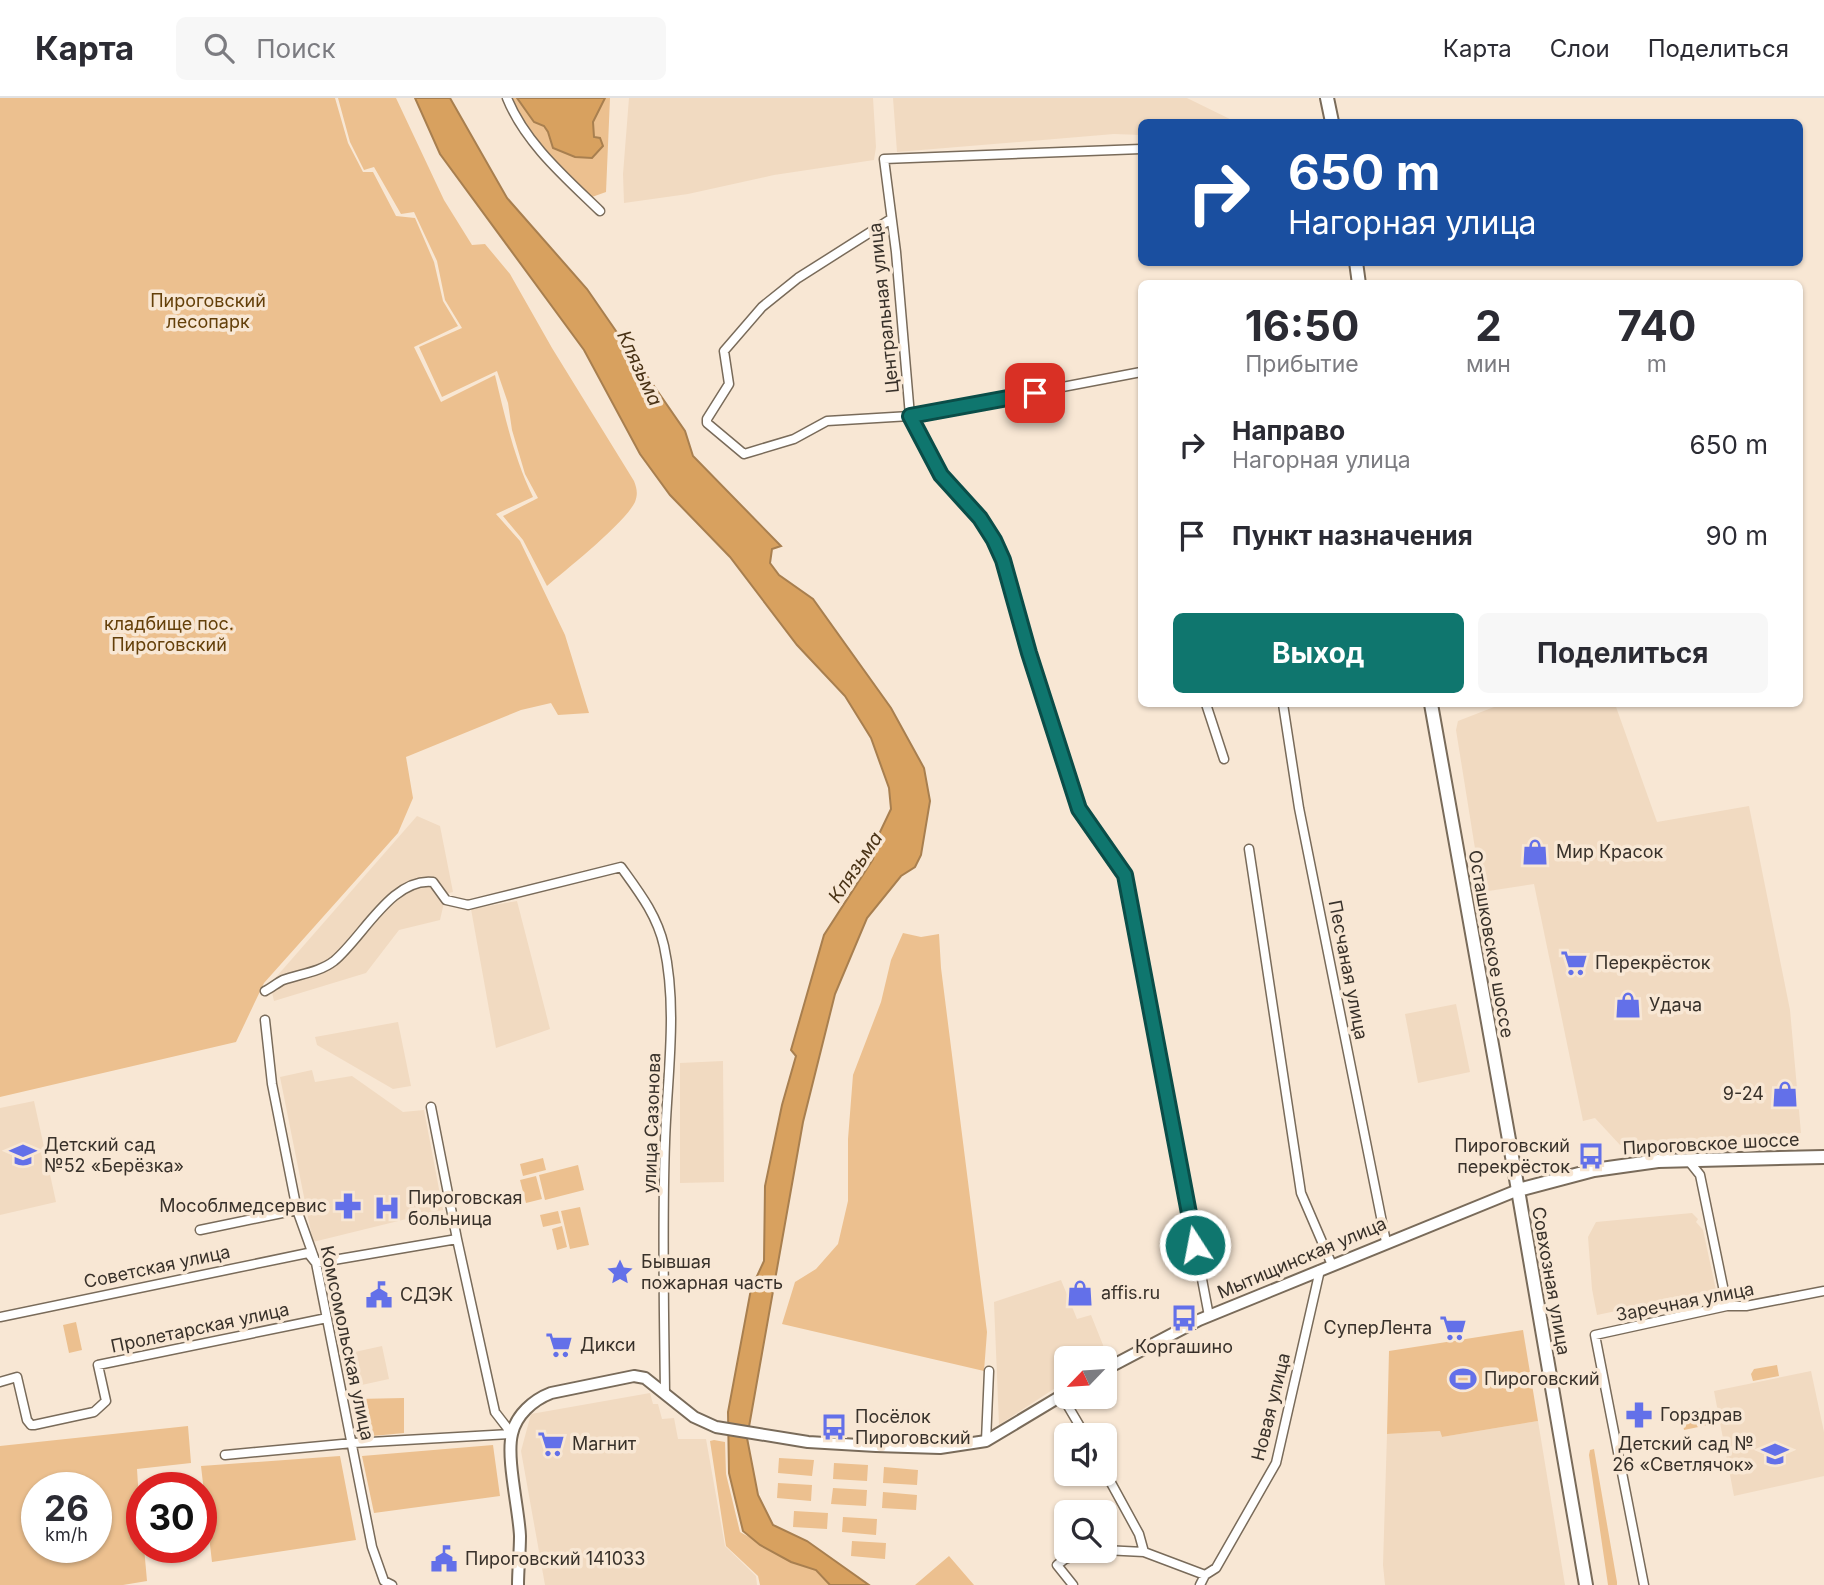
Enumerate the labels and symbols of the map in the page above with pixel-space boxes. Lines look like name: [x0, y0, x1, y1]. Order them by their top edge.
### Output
street label: Центральная улица: [864, 222, 903, 394]
park label: Пироговский лесопарк: [150, 290, 266, 332]
water label: Клязьма: [612, 327, 667, 410]
pin: [1005, 363, 1065, 423]
park label: кладбище пос. Пироговский: [104, 613, 234, 655]
water label: Клязьма: [823, 827, 888, 907]
shop icon: Мир Красок: [1520, 837, 1550, 867]
place label: Мир Красок: [1556, 841, 1663, 862]
street label: Осташковское шоссе: [1465, 848, 1518, 1039]
street label: Песчаная улица: [1325, 898, 1372, 1041]
supermarket icon: Перекрёсток: [1559, 948, 1589, 978]
place label: Перекрёсток: [1595, 952, 1711, 973]
shop icon: Удача: [1613, 990, 1643, 1020]
place label: Удача: [1649, 994, 1702, 1015]
street label: улица Сазонова: [639, 1052, 664, 1194]
shop icon: 9-24: [1770, 1079, 1800, 1109]
place label: 9-24: [1723, 1083, 1764, 1104]
street label: Пироговское шоссе: [1622, 1128, 1800, 1159]
place label: Детский сад №52 «Берёзка»: [44, 1134, 184, 1176]
place label: Пироговский перекрёсток: [1454, 1135, 1570, 1177]
school or university icon: Детский сад №52 «Берёзка»: [8, 1140, 38, 1170]
bus stop icon: Пироговский перекрёсток: [1576, 1141, 1606, 1171]
place label: Пироговская больница: [408, 1187, 522, 1229]
pharmacy icon: Мособлмедсервис: [333, 1191, 363, 1221]
hospital icon: Пироговская больница: [372, 1193, 402, 1223]
place label: Мособлмедсервис: [159, 1195, 327, 1216]
street label: Совхозная улица: [1528, 1205, 1575, 1357]
position arrow: [1158, 1208, 1232, 1282]
street label: Мытищинская улица: [1214, 1212, 1389, 1303]
street label: Советская улица: [82, 1241, 232, 1292]
street label: Комсомольская улица: [317, 1244, 378, 1442]
place label: Бывшая пожарная часть: [641, 1251, 783, 1293]
place icon: Бывшая пожарная часть: [605, 1257, 635, 1287]
shop icon: affis.ru: [1065, 1278, 1095, 1308]
street label: Заречная улица: [1614, 1278, 1756, 1325]
public building icon: СДЭК: [364, 1280, 394, 1310]
place label: affis.ru: [1101, 1282, 1160, 1303]
place label: СДЭК: [400, 1284, 453, 1305]
street label: Пролетарская улица: [109, 1298, 291, 1357]
bus stop icon: Коргашино: [1169, 1303, 1199, 1333]
supermarket icon: СуперЛента: [1438, 1313, 1468, 1343]
place label: СуперЛента: [1324, 1317, 1432, 1338]
supermarket icon: Дикси: [544, 1330, 574, 1360]
place label: Дикси: [580, 1334, 636, 1355]
place label: Коргашино: [1135, 1336, 1233, 1357]
north arrow: [1054, 1346, 1116, 1409]
street label: Новая улица: [1247, 1351, 1294, 1463]
sports icon: Пироговский: [1448, 1364, 1478, 1394]
place label: Пироговский: [1484, 1368, 1600, 1389]
pharmacy icon: Горздрав: [1624, 1400, 1654, 1430]
place label: Горздрав: [1660, 1404, 1743, 1425]
place label: Посёлок Пироговский: [855, 1406, 971, 1448]
bus stop icon: Посёлок Пироговский: [819, 1412, 849, 1442]
supermarket icon: Магнит: [536, 1429, 566, 1459]
place label: Магнит: [572, 1433, 637, 1454]
place label: Детский сад № 26 «Светлячок»: [1612, 1433, 1754, 1475]
school or university icon: Детский сад № 26 «Светлячок»: [1760, 1439, 1790, 1469]
speed limit sign: 30: [126, 1472, 217, 1563]
public building icon: Пироговский 141033: [429, 1544, 459, 1574]
place label: Пироговский 141033: [465, 1548, 645, 1569]

